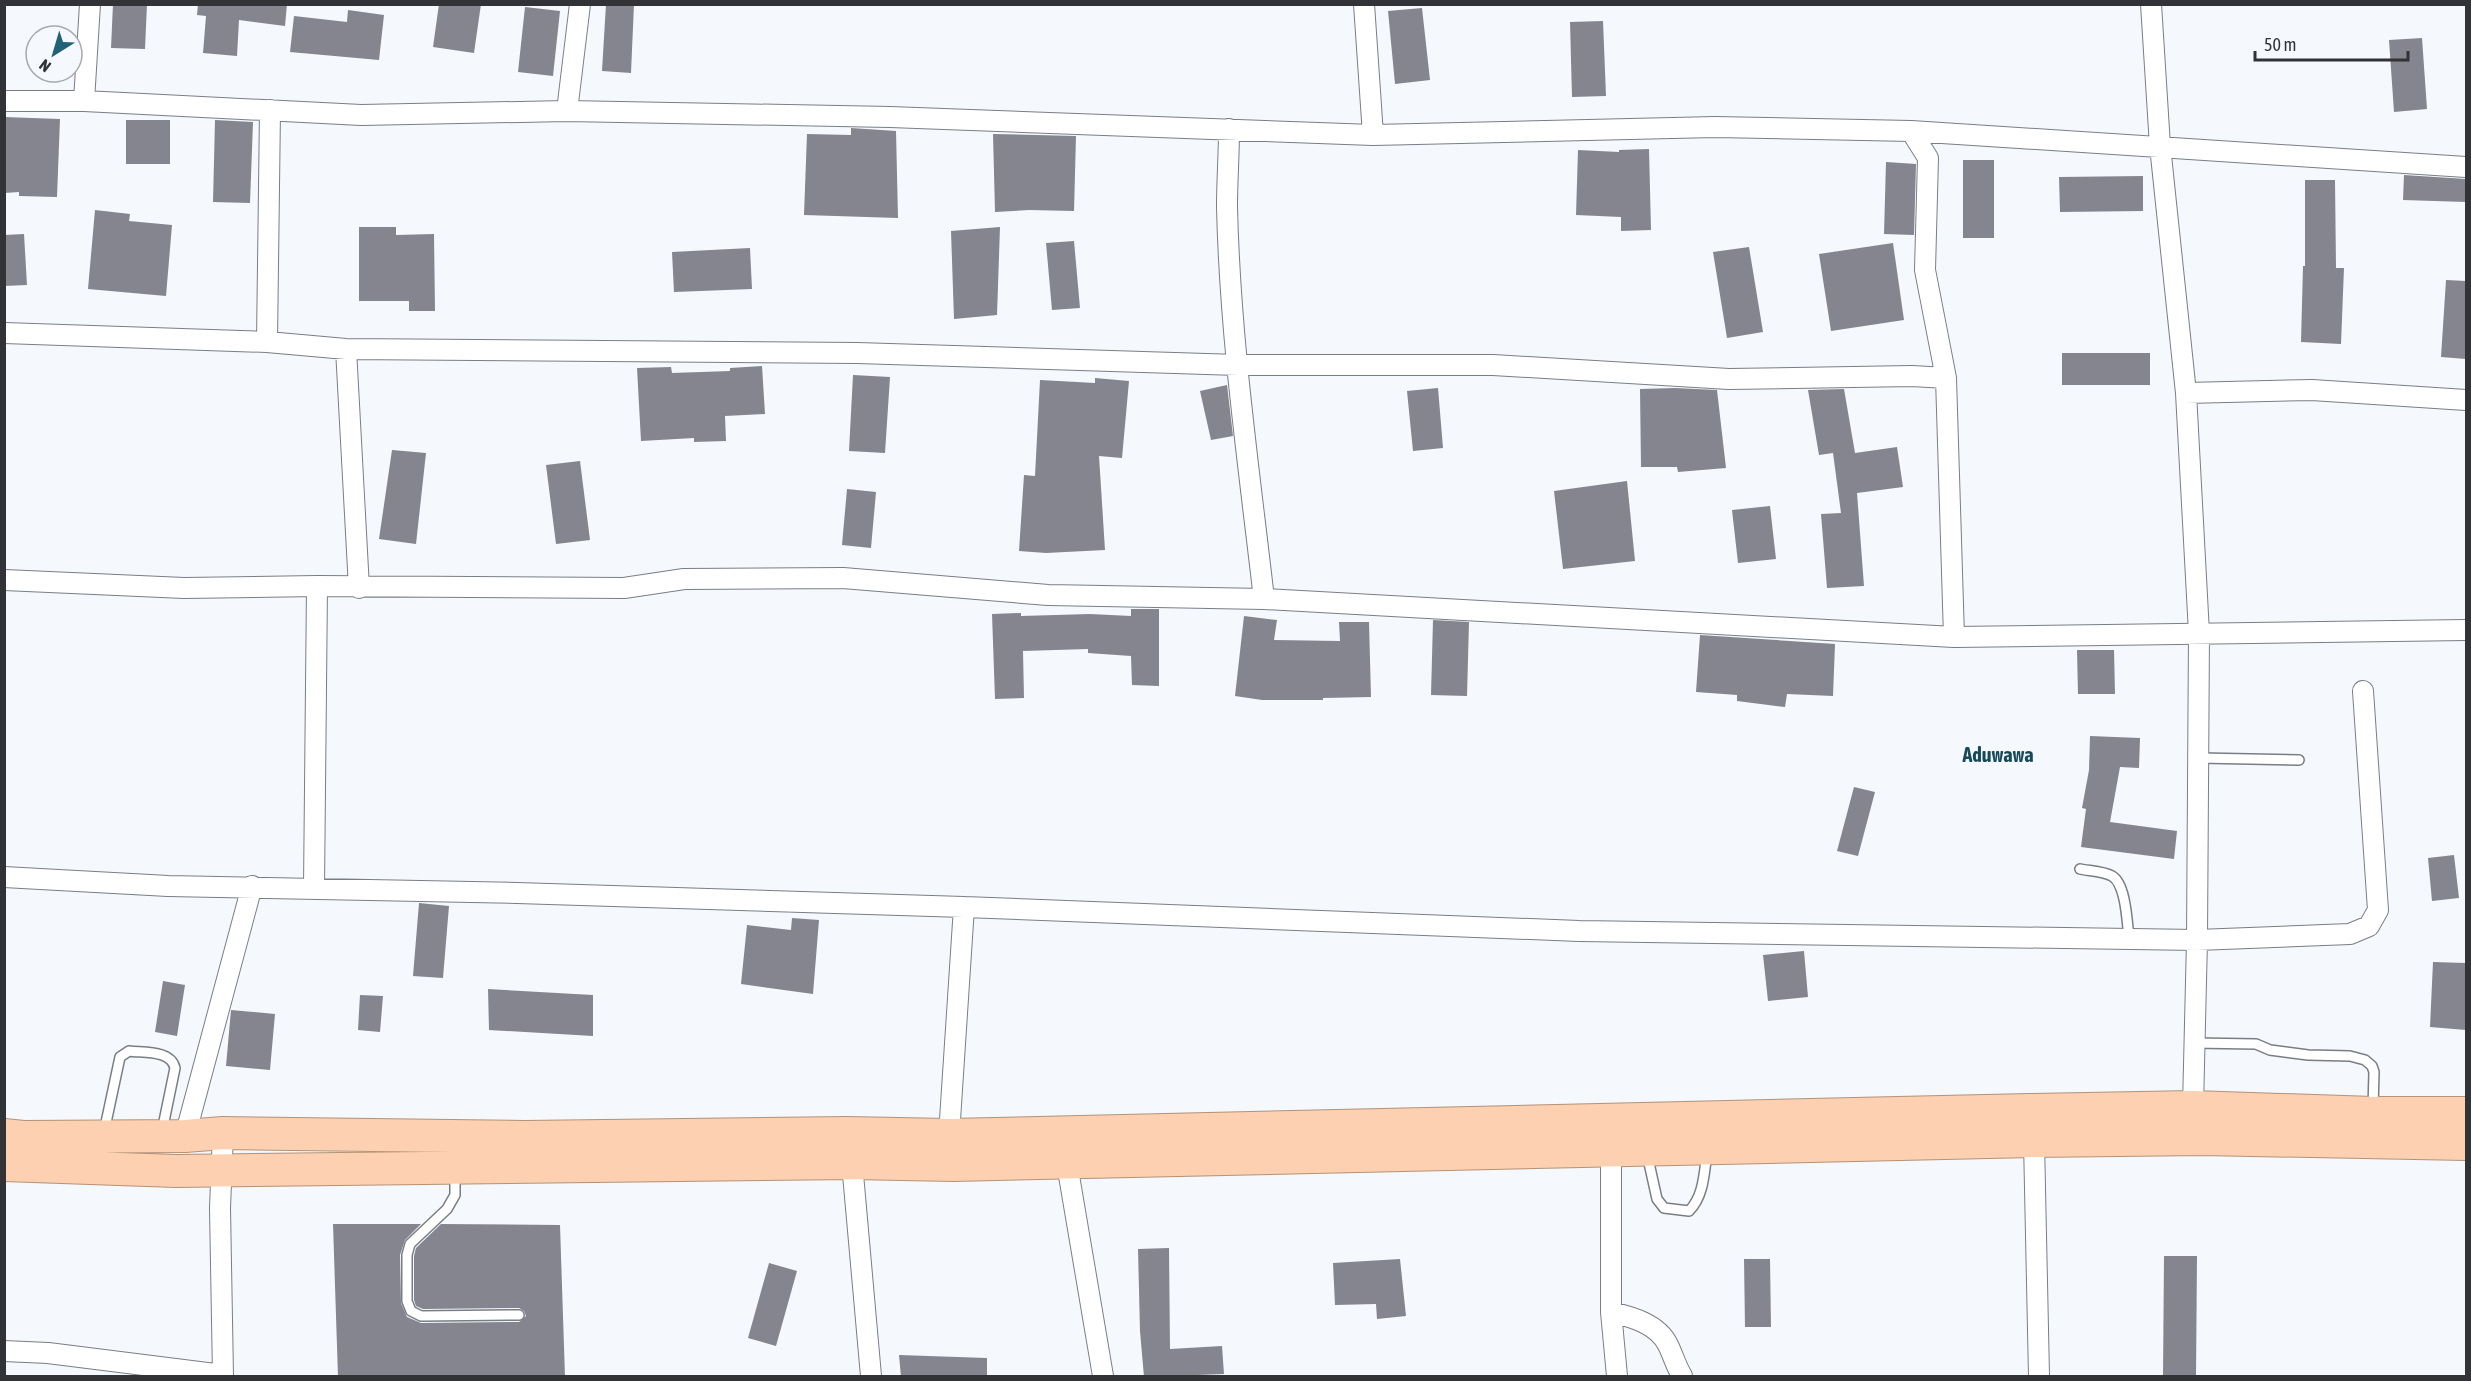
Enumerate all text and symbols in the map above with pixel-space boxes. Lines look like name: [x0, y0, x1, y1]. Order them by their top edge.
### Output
north arrow: [24, 24, 84, 84]
scale bar: [2255, 24, 2408, 62]
text: 50 m: [2264, 34, 2296, 55]
text: N: [36, 56, 54, 76]
district label: Aduwawa: [1961, 743, 2034, 766]

